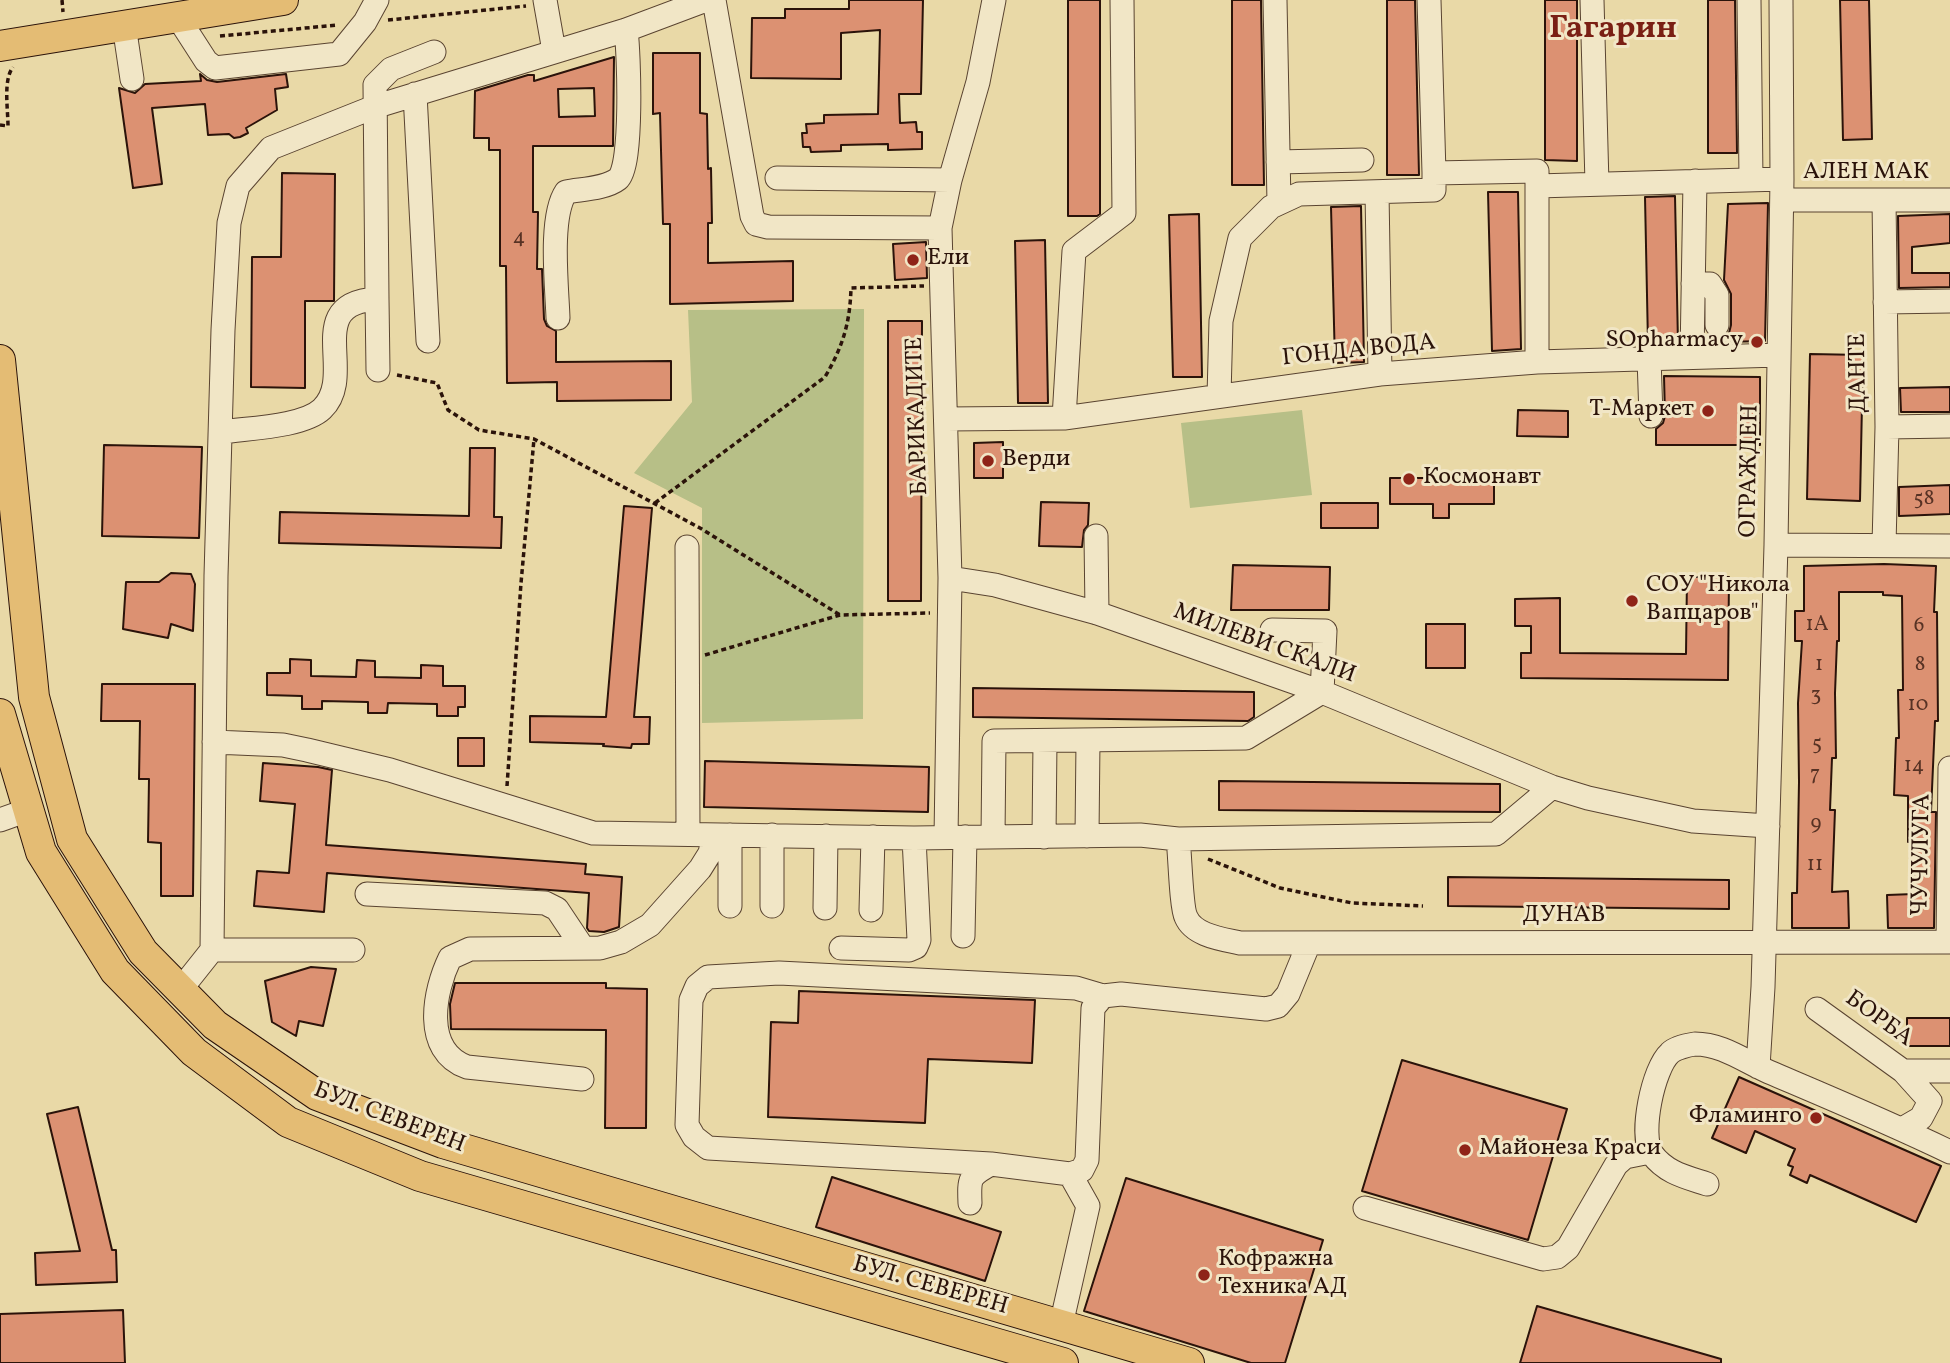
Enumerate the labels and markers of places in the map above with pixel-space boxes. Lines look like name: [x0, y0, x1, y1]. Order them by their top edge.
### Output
place label: Ели: [927, 246, 969, 274]
marker: Ели: [905, 252, 921, 268]
place label: SOpharmacy: [1605, 328, 1743, 356]
marker: SOpharmacy: [1749, 334, 1765, 350]
place label: Т-Маркет: [1589, 397, 1694, 425]
marker: Т-Маркет: [1700, 403, 1716, 419]
place label: Верди: [1002, 447, 1070, 475]
marker: Верди: [980, 453, 996, 469]
place label: Космонавт: [1423, 465, 1541, 493]
marker: Космонавт: [1401, 471, 1417, 487]
place label: СОУ "Никола Вапцаров": [1646, 573, 1790, 629]
marker: СОУ "Никола Вапцаров": [1624, 593, 1640, 609]
place label: Фламинго: [1689, 1104, 1802, 1132]
marker: Фламинго: [1808, 1110, 1824, 1126]
place label: Майонеза Краси: [1479, 1136, 1661, 1164]
marker: Майонеза Краси: [1457, 1142, 1473, 1158]
place label: Кофражна Техника АД: [1218, 1247, 1347, 1303]
marker: Кофражна Техника АД: [1196, 1267, 1212, 1283]

